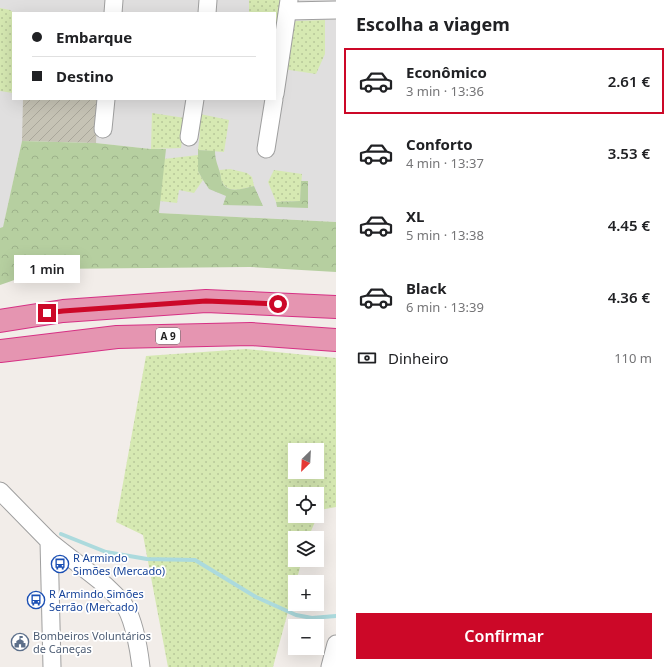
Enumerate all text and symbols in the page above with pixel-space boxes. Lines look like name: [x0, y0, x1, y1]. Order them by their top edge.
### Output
text: Escolha a viagem: [356, 12, 510, 36]
text: Embarque: [56, 27, 132, 47]
text: Econômico: [406, 62, 487, 82]
icon: car: [358, 63, 394, 99]
text: Destino: [56, 66, 114, 86]
text: 2.61 €: [608, 71, 650, 91]
text: 3 min · 13:36: [406, 82, 484, 100]
text: Conforto: [406, 134, 473, 154]
icon: car: [358, 135, 394, 171]
text: 3.53 €: [608, 143, 650, 163]
text: 4 min · 13:37: [406, 154, 484, 172]
text: XL: [406, 206, 424, 226]
icon: car: [358, 207, 394, 243]
text: 4.45 €: [608, 215, 650, 235]
text: 5 min · 13:38: [406, 226, 484, 244]
callout: 1 min: [14, 255, 80, 283]
text: 1 min: [29, 260, 65, 278]
text: Black: [406, 278, 446, 298]
icon: car: [358, 279, 394, 315]
text: 4.36 €: [608, 287, 650, 307]
route start: [269, 295, 287, 313]
text: 6 min · 13:39: [406, 298, 484, 316]
route end: [38, 304, 56, 322]
road number: A 9: [156, 328, 180, 344]
icon: cash: [356, 347, 378, 369]
text: Dinheiro: [388, 348, 449, 368]
text: 110 m: [614, 349, 652, 367]
north arrow: [288, 443, 324, 479]
map controls: [288, 443, 324, 655]
button: locate: [288, 487, 324, 523]
button: layers: [288, 531, 324, 567]
place label: R Armindo Simões (Mercado): [73, 550, 165, 578]
bus stop icon: R Armindo Simões (Mercado): [50, 554, 70, 574]
button: +: [288, 575, 324, 611]
place label: R Armindo Simões Serrão (Mercado): [49, 586, 144, 614]
bus stop icon: R Armindo Simões Serrão (Mercado): [26, 590, 46, 610]
button: Confirmar: [356, 613, 652, 659]
button: −: [288, 619, 324, 655]
place label: Bombeiros Voluntários de Caneças: [33, 628, 151, 656]
public building icon: Bombeiros Voluntários de Caneças: [10, 632, 30, 652]

